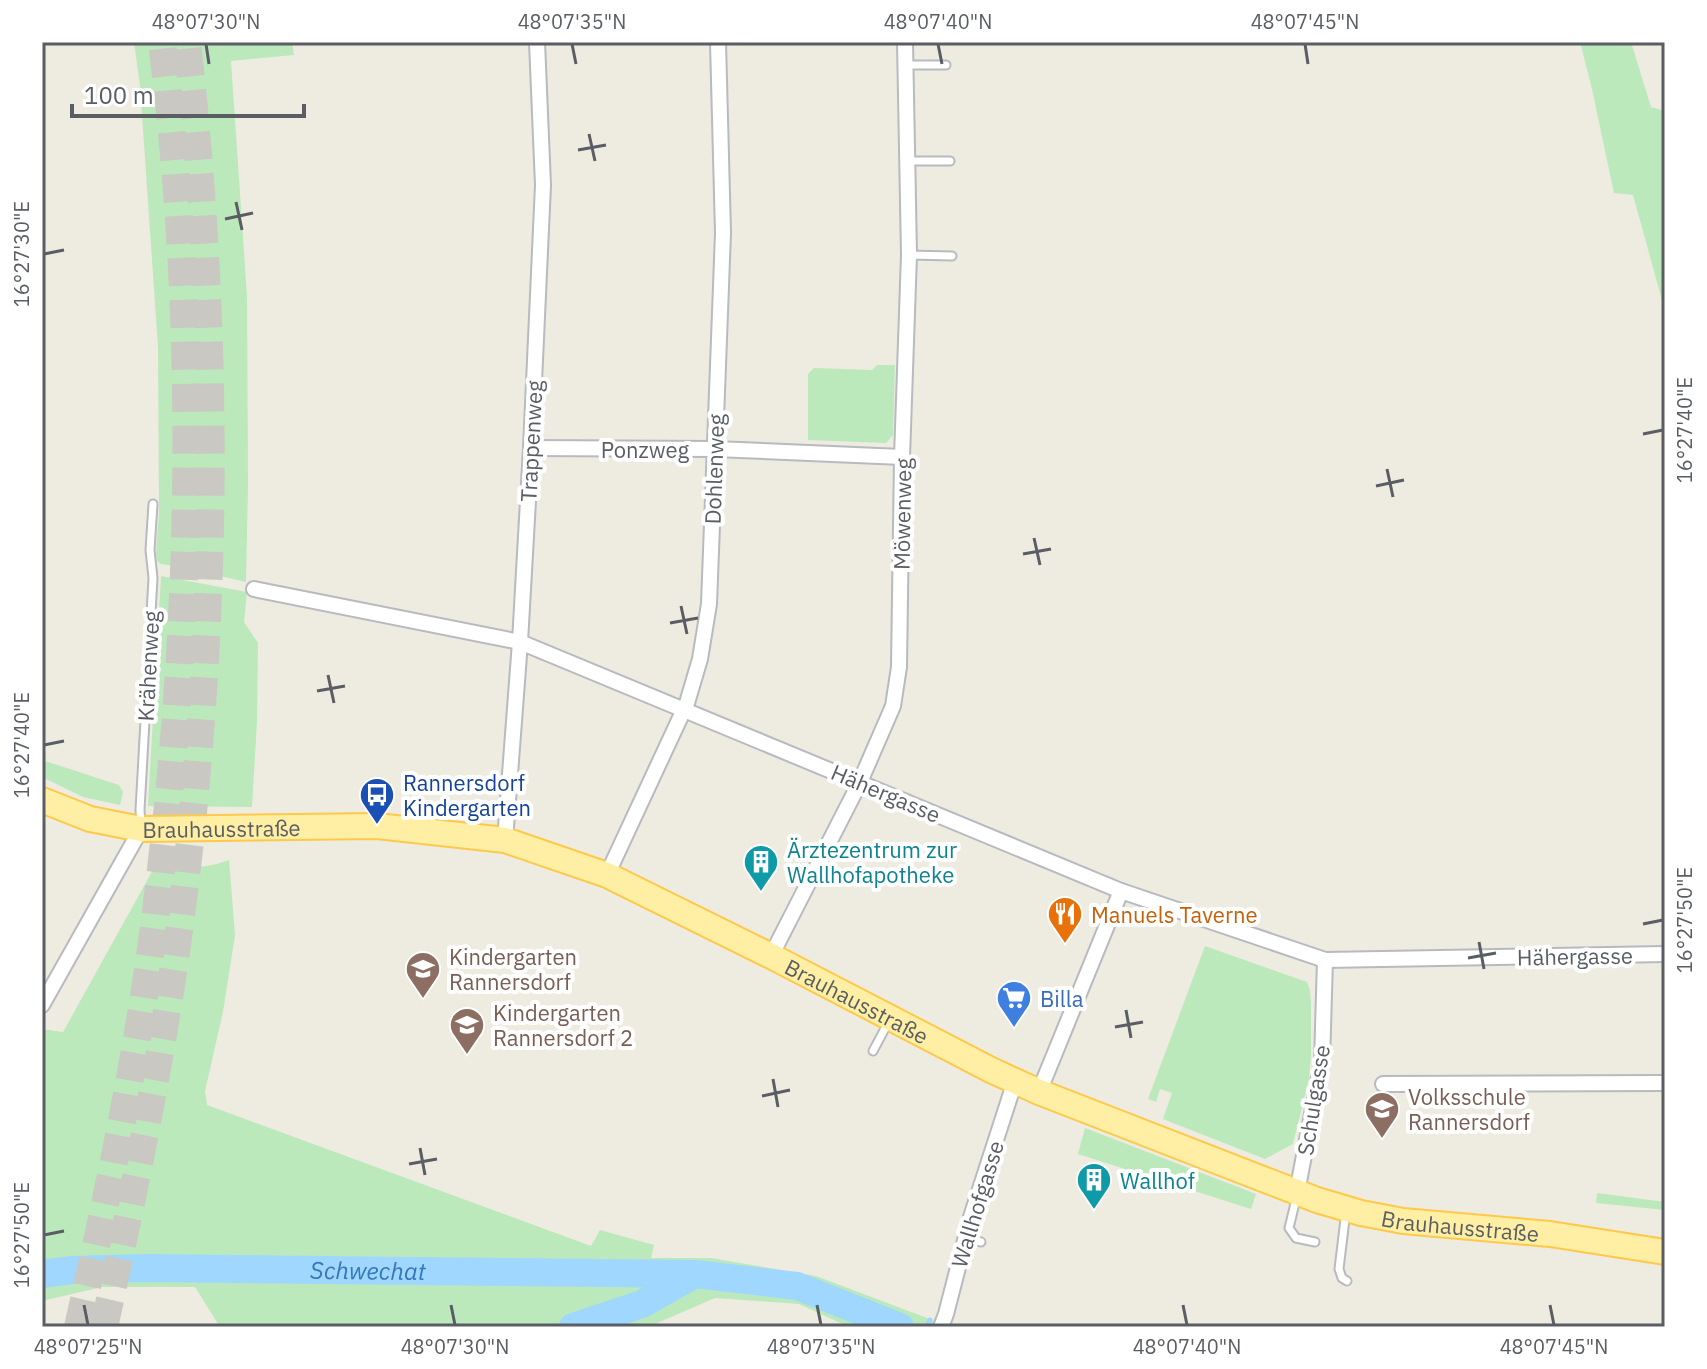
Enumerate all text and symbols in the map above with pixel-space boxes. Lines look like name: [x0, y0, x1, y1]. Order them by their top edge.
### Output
text: 48°07'30"N: [152, 8, 260, 35]
text: 48°07'35"N: [518, 8, 626, 35]
text: 48°07'40"N: [884, 8, 992, 35]
text: 48°07'45"N: [1251, 8, 1359, 35]
scale bar: [72, 68, 304, 118]
text: 100 m: [84, 79, 154, 111]
text: 16°27'30"E: [8, 201, 35, 307]
text: 16°27'40"E: [1671, 377, 1698, 483]
street label: Trappenweg: [513, 379, 549, 503]
street label: Dohlenweg: [698, 413, 730, 525]
street label: Ponzweg: [601, 435, 690, 464]
street label: Möwenweg: [887, 457, 917, 570]
street label: Krähenweg: [131, 609, 165, 722]
text: 16°27'40"E: [8, 692, 35, 798]
street label: Hähergasse: [827, 757, 945, 829]
place label: Rannersdorf Kindergarten: [403, 768, 531, 822]
bus stop icon: Rannersdorf Kindergarten: [358, 776, 396, 826]
street label: Brauhausstraße: [142, 812, 301, 843]
place label: Ärztezentrum zur Wallhofapotheke: [787, 835, 957, 889]
building icon: Ärztezentrum zur Wallhofapotheke: [742, 843, 780, 893]
text: 16°27'50"E: [1671, 867, 1698, 973]
restaurant icon: Manuels Taverne: [1046, 895, 1084, 945]
place label: Manuels Taverne: [1091, 900, 1258, 929]
street label: Hähergasse: [1517, 940, 1633, 972]
place label: Kindergarten Rannersdorf: [449, 942, 577, 996]
school or university icon: Kindergarten Rannersdorf: [404, 950, 442, 1000]
street label: Brauhausstraße: [780, 951, 934, 1050]
supermarket icon: Billa: [995, 979, 1033, 1029]
place label: Billa: [1040, 984, 1084, 1013]
place label: Kindergarten Rannersdorf 2: [493, 998, 633, 1052]
school or university icon: Kindergarten Rannersdorf 2: [448, 1006, 486, 1056]
street label: Schulgasse: [1290, 1043, 1336, 1157]
place label: Volksschule Rannersdorf: [1408, 1082, 1530, 1136]
school or university icon: Volksschule Rannersdorf: [1363, 1090, 1401, 1140]
street label: Wallhofgasse: [944, 1137, 1010, 1271]
building icon: Wallhof: [1075, 1161, 1113, 1211]
place label: Wallhof: [1120, 1166, 1195, 1195]
text: 16°27'50"E: [8, 1182, 35, 1288]
street label: Brauhausstraße: [1379, 1203, 1540, 1247]
water label: Schwechat: [310, 1254, 427, 1287]
text: 48°07'25"N: [34, 1333, 142, 1360]
text: 48°07'30"N: [401, 1333, 509, 1360]
text: 48°07'35"N: [767, 1333, 875, 1360]
text: 48°07'40"N: [1133, 1333, 1241, 1360]
text: 48°07'45"N: [1500, 1333, 1608, 1360]

